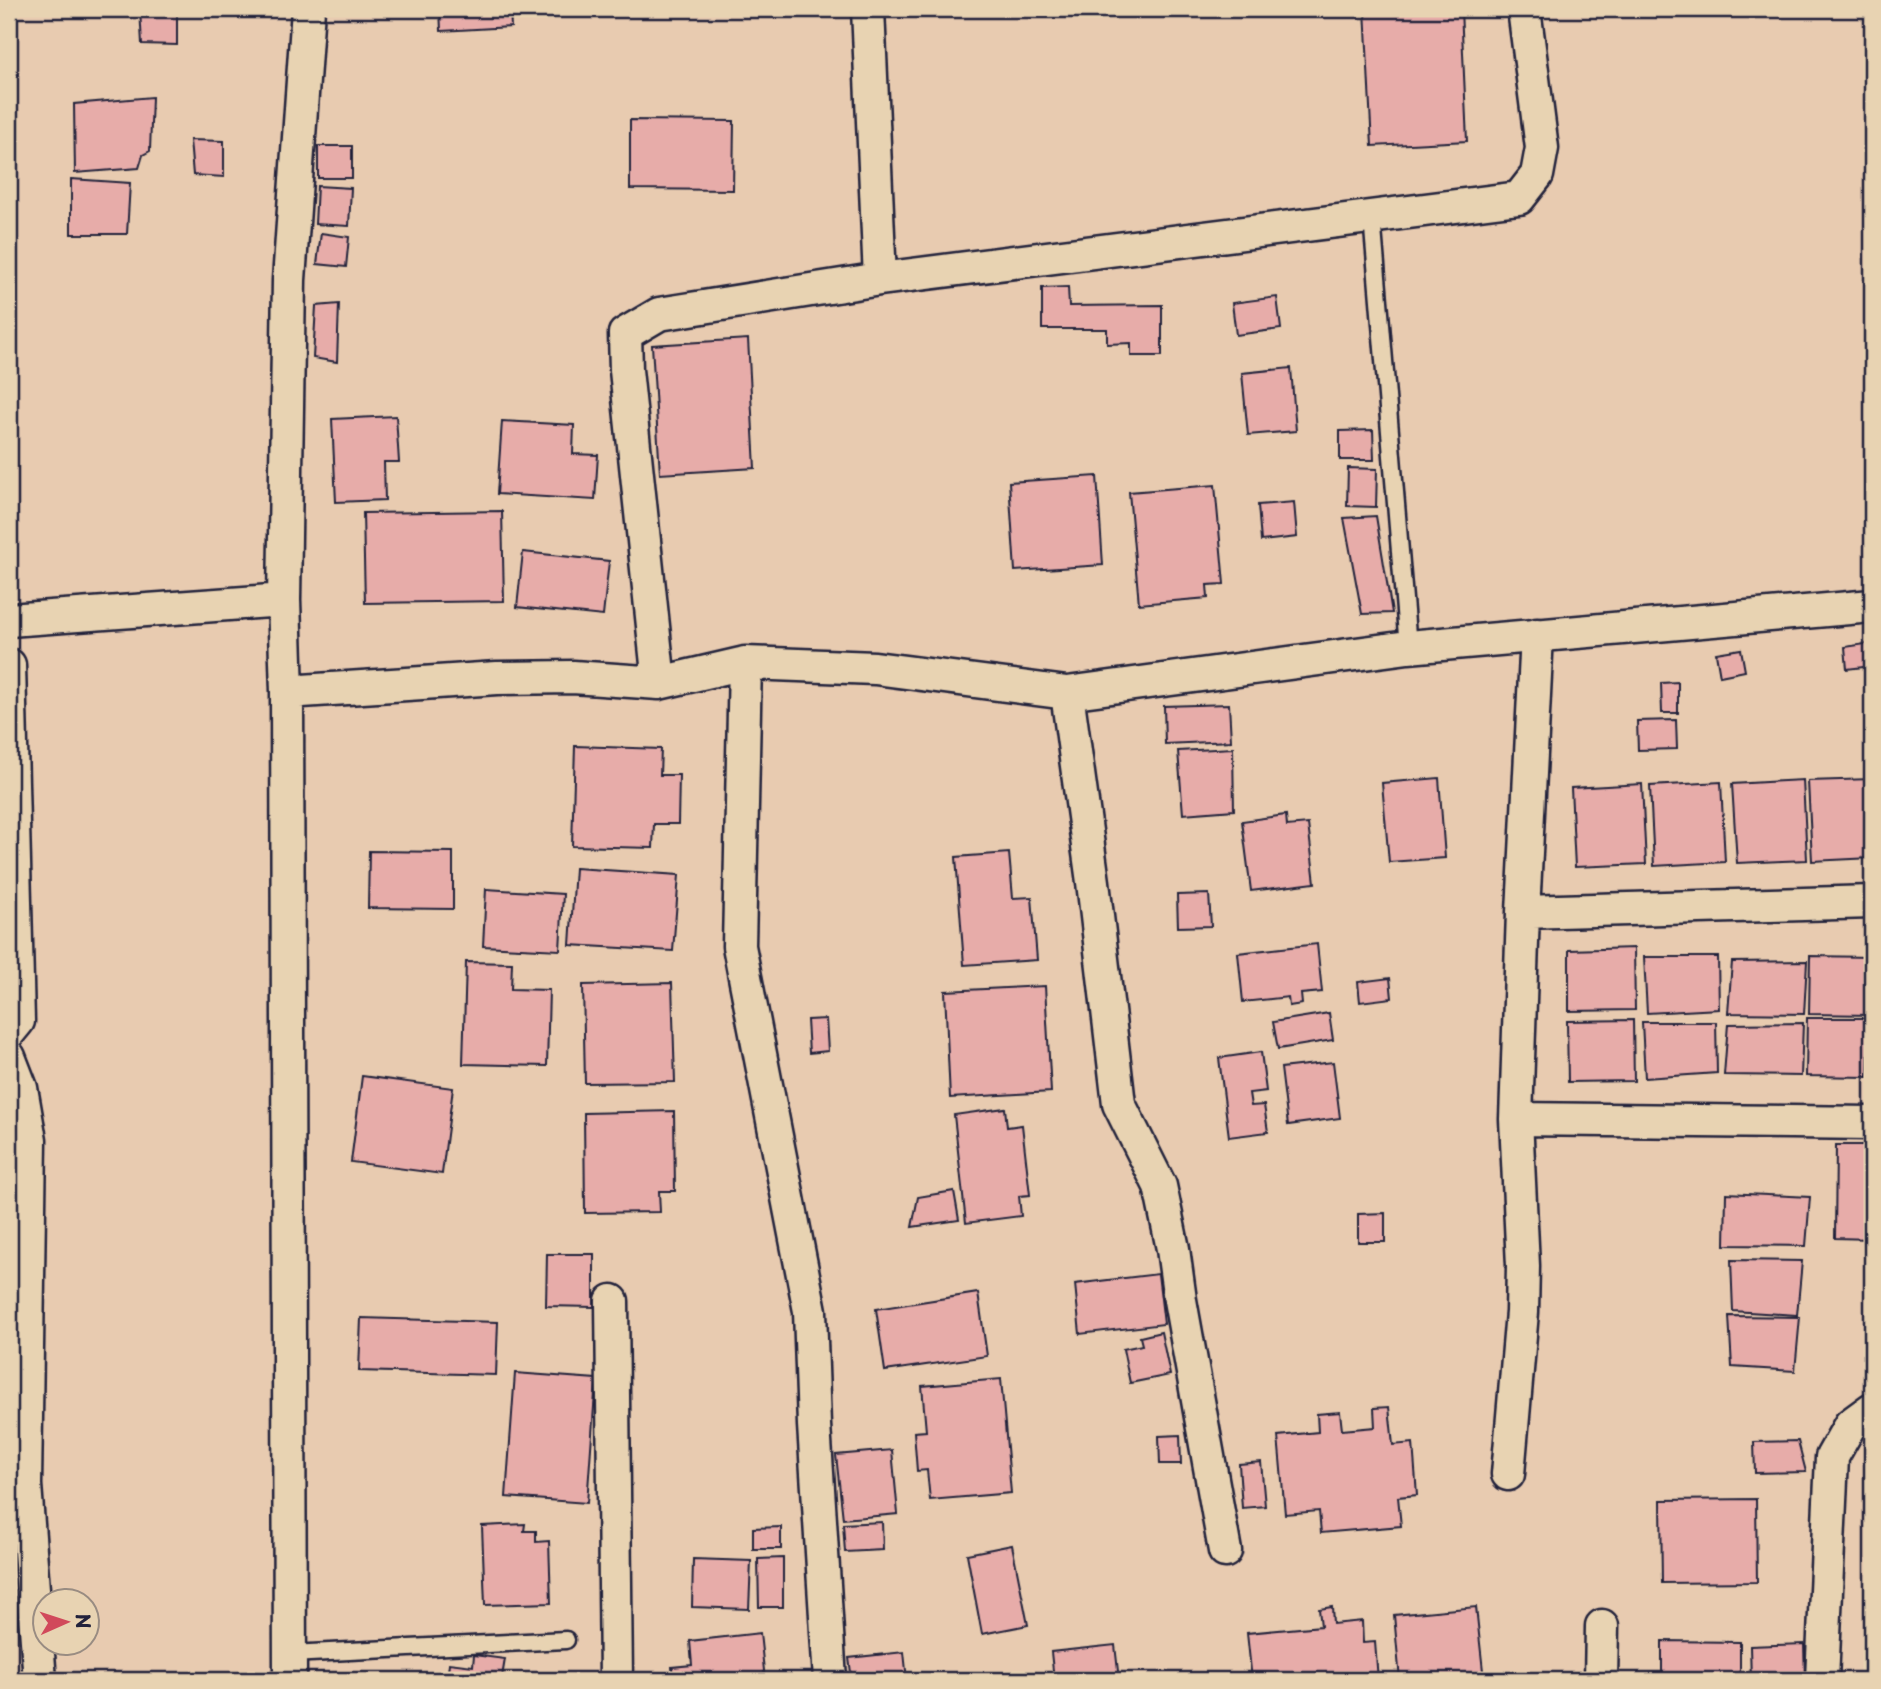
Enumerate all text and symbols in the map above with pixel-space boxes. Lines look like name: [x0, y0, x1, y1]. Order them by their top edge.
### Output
north arrow: [32, 1588, 102, 1658]
text: N: [70, 1613, 98, 1629]

